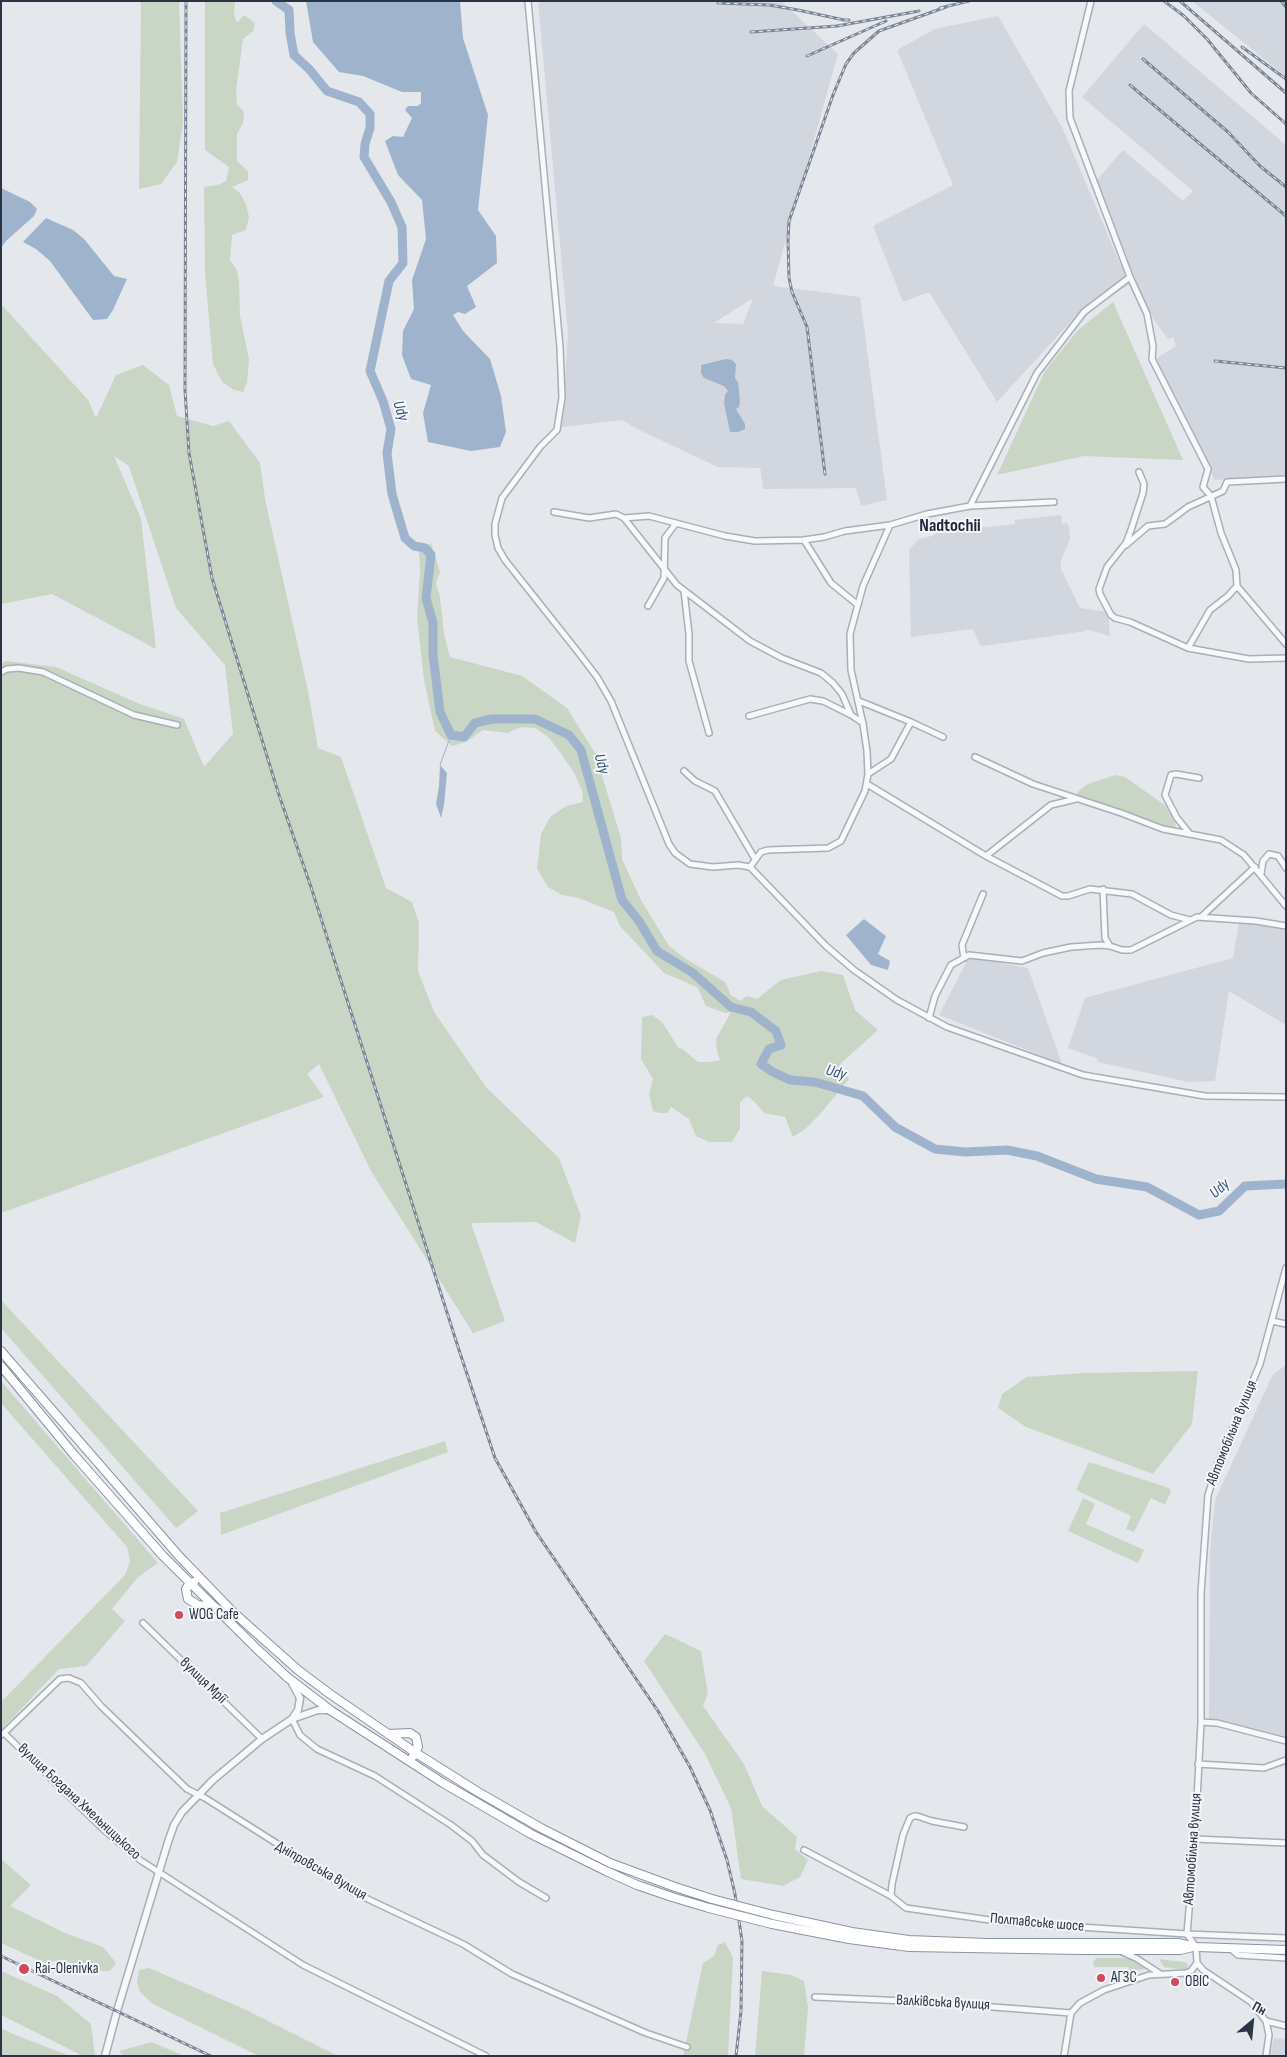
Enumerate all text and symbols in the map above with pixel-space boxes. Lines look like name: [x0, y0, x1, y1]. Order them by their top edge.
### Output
water label: Udy: [388, 398, 412, 424]
district label: Nadtochii: [919, 515, 981, 537]
water label: Udy: [589, 752, 613, 776]
water label: Udy: [824, 1061, 848, 1085]
water label: Udy: [1206, 1175, 1234, 1203]
street label: Автомобільна вулиця: [1203, 1378, 1261, 1488]
place label: WOG Cafe: [189, 1606, 239, 1624]
marker: WOG Cafe: [173, 1609, 185, 1621]
street label: вулиця Мрії: [176, 1654, 230, 1708]
street label: вулиця Богдана Хмельницького: [14, 1740, 144, 1864]
street label: Автомобільна вулиця: [1180, 1792, 1206, 1906]
street label: Дніпровська вулиця: [272, 1838, 370, 1904]
street label: Полтавське шосе: [989, 1910, 1085, 1936]
place label: Rai-Olenivka: [35, 1960, 99, 1978]
marker: Rai-Olenivka: [17, 1962, 31, 1976]
place label: АГЗС: [1111, 1969, 1137, 1987]
marker: АГЗС: [1095, 1972, 1107, 1984]
place label: ОВІС: [1185, 1973, 1209, 1991]
marker: ОВІС: [1169, 1976, 1181, 1988]
street label: Валківська вулиця: [896, 1992, 990, 2014]
north arrow: [1227, 1997, 1277, 2047]
text: Пн: [1249, 1998, 1269, 2019]

